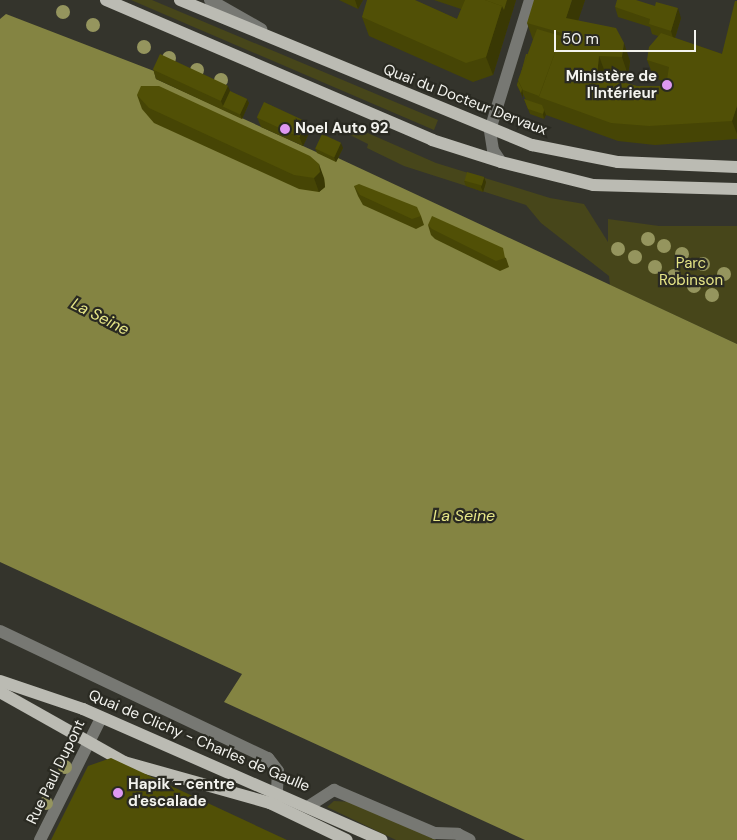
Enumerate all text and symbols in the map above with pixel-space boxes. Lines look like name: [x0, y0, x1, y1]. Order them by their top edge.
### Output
scale bar: [557, 20, 700, 52]
text: 50 m: [562, 29, 599, 49]
street label: Quai du Docteur Dervaux: [381, 60, 549, 140]
place label: Ministère de l'Intérieur: [566, 67, 657, 102]
marker: Ministère de l'Intérieur: [661, 79, 673, 91]
place label: Noel Auto 92: [295, 120, 388, 138]
marker: Noel Auto 92: [279, 123, 291, 135]
park label: Parc Robinson: [659, 254, 723, 289]
water label: La Seine: [68, 294, 132, 340]
water label: La Seine: [433, 506, 495, 526]
street label: Quai de Clichy - Charles de Gaulle: [86, 686, 312, 796]
street label: Rue Paul Dupont: [23, 717, 89, 827]
place label: Hapik - centre d'escalade: [128, 775, 235, 810]
marker: Hapik - centre d'escalade: [112, 787, 124, 799]

